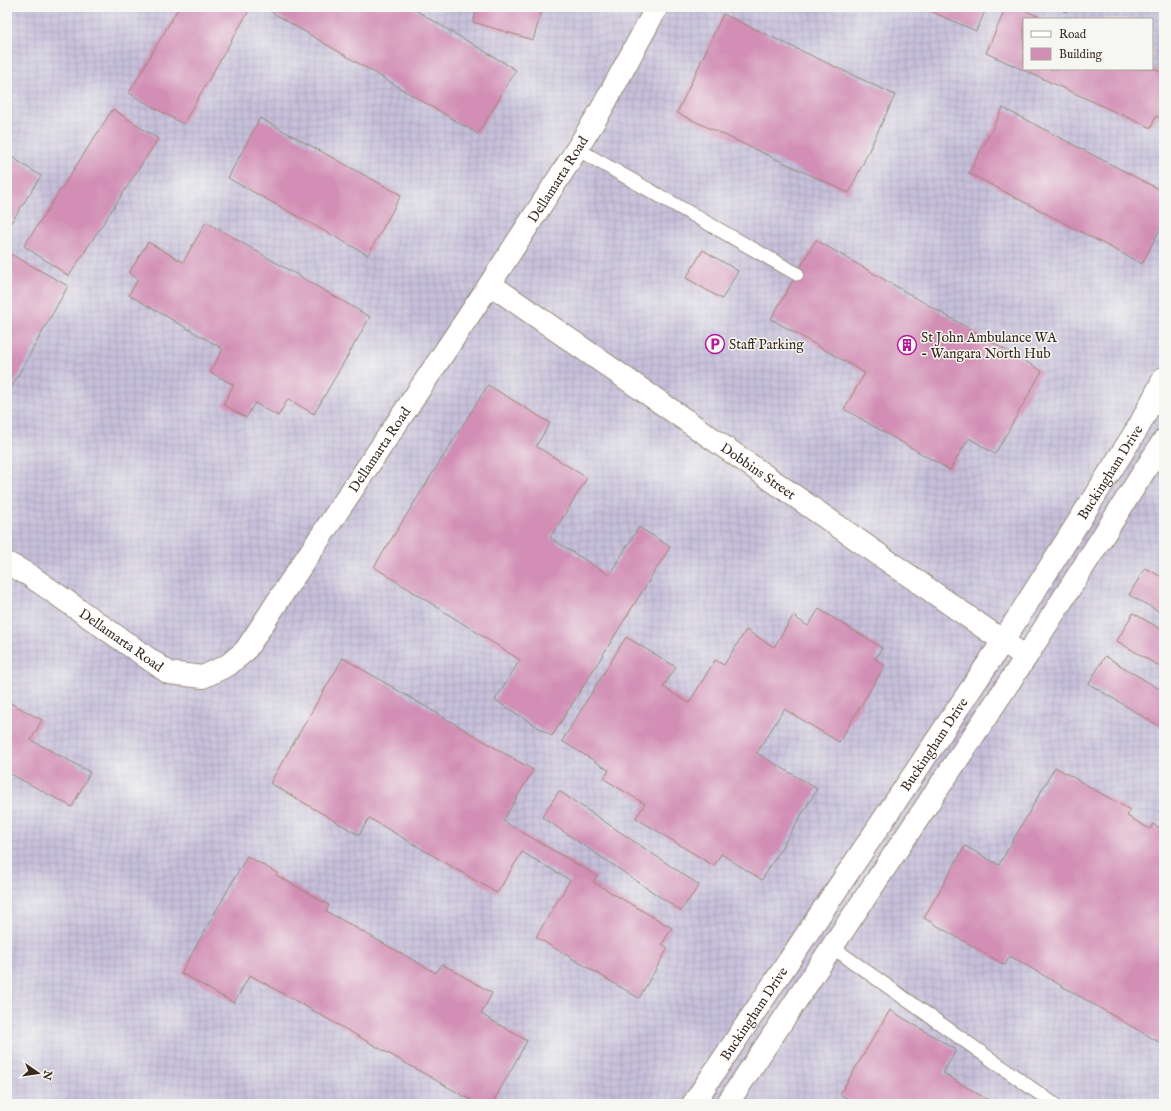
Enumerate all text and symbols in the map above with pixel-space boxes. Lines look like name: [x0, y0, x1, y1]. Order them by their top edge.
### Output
legend: [1023, 18, 1153, 70]
text: Road: [1059, 27, 1087, 42]
text: Building: [1059, 47, 1103, 62]
street label: Dellamarta Road: [524, 133, 593, 226]
place label: St John Ambulance WA - Wangara North Hub: [921, 329, 1057, 363]
parking icon: Staff Parking: [704, 333, 726, 355]
building icon: St John Ambulance WA - Wangara North Hub: [896, 334, 918, 356]
place label: Staff Parking: [729, 336, 804, 354]
street label: Dellamarta Road: [345, 403, 415, 496]
street label: Buckingham Drive: [1074, 421, 1148, 524]
street label: Dobbins Street: [717, 439, 799, 504]
street label: Dellamarta Road: [75, 605, 167, 677]
street label: Buckingham Drive: [897, 694, 973, 795]
street label: Buckingham Drive: [717, 963, 793, 1064]
north arrow: [18, 1053, 58, 1093]
text: N: [39, 1068, 55, 1082]

